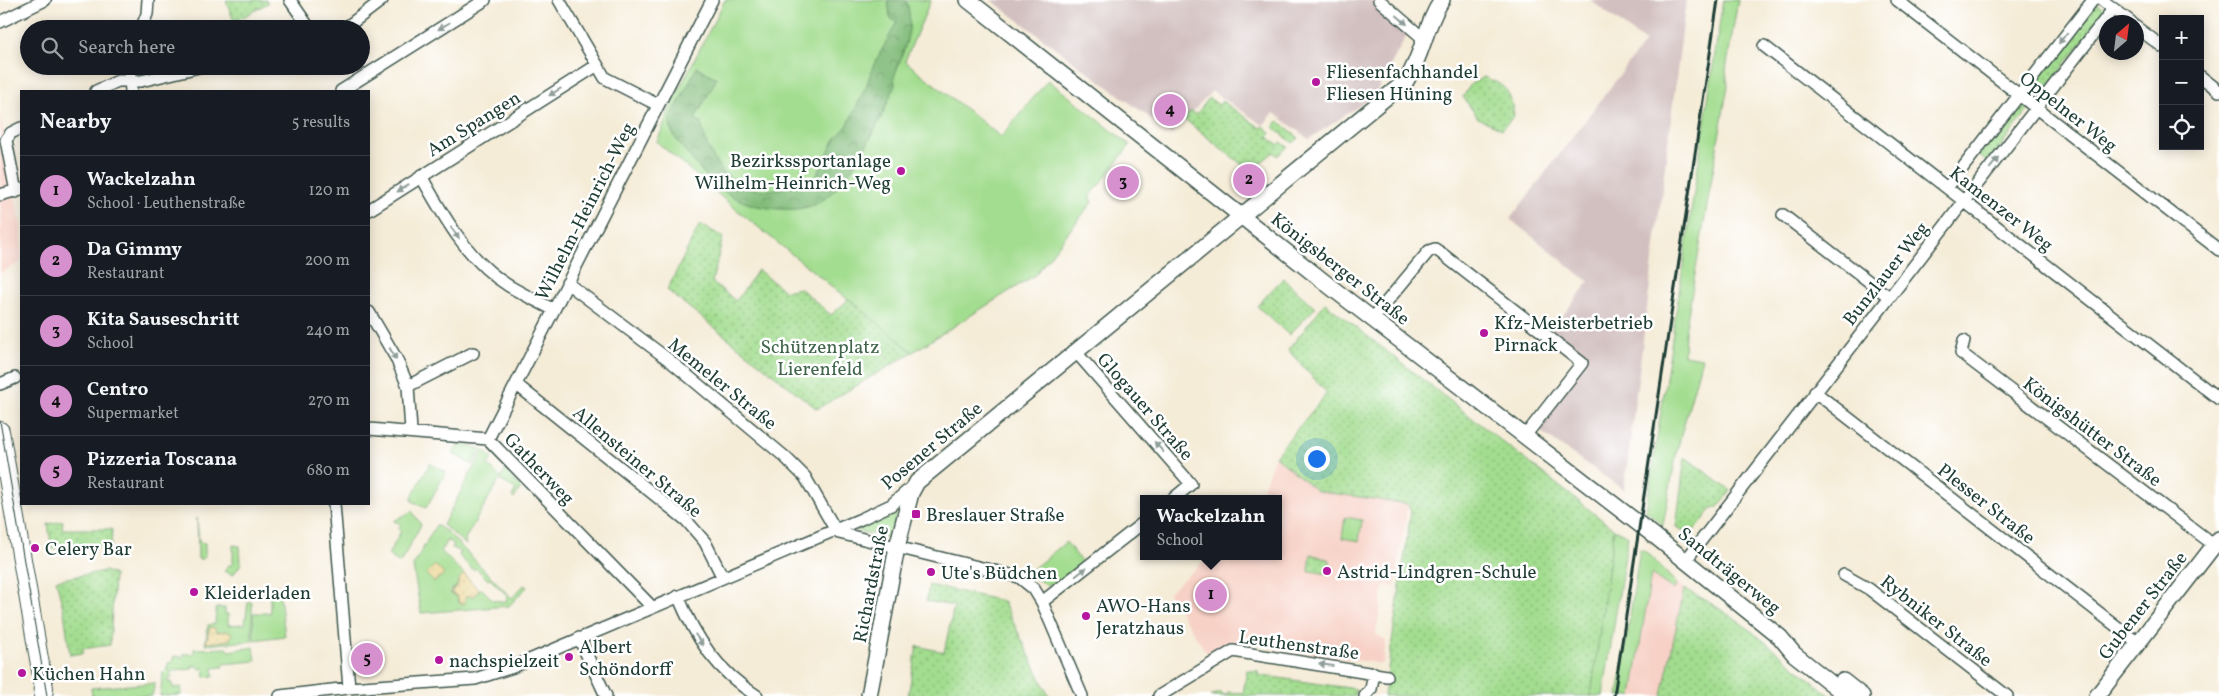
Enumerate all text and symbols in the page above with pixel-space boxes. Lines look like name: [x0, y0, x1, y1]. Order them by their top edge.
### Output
one-way arrow: [1396, 14, 1408, 25]
north arrow: [2099, 15, 2144, 60]
map controls: [2159, 15, 2204, 150]
button: +: [2159, 15, 2204, 60]
search box: [20, 20, 370, 75]
one-way arrow: [437, 21, 451, 31]
one-way arrow: [2058, 31, 2068, 45]
icon: search: [38, 34, 66, 62]
text: Search here: [78, 35, 175, 61]
place label: Fliesenfachhandel Fliesen Hüning: [1326, 60, 1479, 108]
button: −: [2159, 60, 2204, 105]
street label: Oppelner Weg: [2013, 66, 2122, 159]
marker: Fliesenfachhandel Fliesen Hüning: [1310, 76, 1322, 88]
street label: Am Spangen: [422, 86, 526, 164]
one-way arrow: [549, 87, 562, 96]
pin: 4: [1154, 91, 1186, 129]
button: locate: [2159, 105, 2204, 150]
text: Nearby: [40, 108, 111, 137]
text: 5 results: [292, 112, 350, 134]
street label: Wilhelm-Heinrich-Weg: [530, 119, 642, 305]
place label: Bezirkssportanlage Wilhelm-Heinrich-Weg: [695, 149, 891, 197]
one-way arrow: [1989, 157, 2000, 170]
pin: 2: [1233, 161, 1265, 199]
street label: Kamenzer Weg: [1943, 161, 2058, 258]
pin: 3: [1107, 163, 1139, 201]
marker: Bezirkssportanlage Wilhelm-Heinrich-Weg: [895, 165, 907, 177]
text: Wackelzahn: [87, 167, 196, 193]
text: 1: [53, 180, 59, 202]
text: 120 m: [308, 180, 350, 202]
one-way arrow: [396, 183, 410, 192]
text: School · Leuthenstraße: [87, 193, 245, 215]
street label: Königsberger Straße: [1265, 207, 1415, 332]
street label: Bunzlauer Weg: [1838, 217, 1936, 332]
one-way arrow: [450, 226, 460, 240]
text: Da Gimmy: [87, 237, 182, 263]
text: 2: [52, 250, 60, 272]
text: 200 m: [305, 250, 350, 272]
text: Restaurant: [87, 263, 165, 285]
text: Kita Sauseschritt: [87, 307, 239, 333]
place label: Kfz-Meisterbetrieb Pirnack: [1494, 311, 1653, 359]
text: 3: [52, 320, 60, 342]
text: 240 m: [306, 320, 350, 342]
marker: Kfz-Meisterbetrieb Pirnack: [1478, 327, 1490, 339]
street label: Memeler Straße: [662, 332, 782, 437]
text: School: [87, 333, 134, 355]
park label: Schützenplatz Lierenfeld: [761, 335, 879, 383]
one-way arrow: [389, 347, 397, 362]
street label: Glogauer Straße: [1090, 348, 1199, 467]
street label: Königshütter Straße: [2017, 372, 2167, 493]
text: Centro: [87, 377, 148, 403]
text: 4: [51, 390, 61, 412]
text: 270 m: [308, 390, 350, 412]
street label: Posener Straße: [876, 396, 989, 497]
street label: Allensteiner Straße: [567, 401, 707, 524]
text: Supermarket: [87, 403, 179, 425]
street label: Gatherweg: [498, 428, 580, 511]
one-way arrow: [1153, 442, 1165, 454]
your location: [1304, 446, 1330, 472]
text: Pizzeria Toscana: [87, 447, 237, 473]
street label: Plesser Straße: [1931, 458, 2040, 551]
text: 5: [52, 460, 60, 482]
text: 680 m: [307, 460, 350, 482]
text: Restaurant: [87, 473, 165, 495]
popup: [1140, 495, 1282, 560]
place label: Breslauer Straße: [926, 503, 1065, 529]
text: Wackelzahn: [1157, 504, 1265, 530]
marker: Breslauer Straße: [910, 508, 922, 520]
street label: Sandträgerweg: [1672, 522, 1786, 621]
street label: Richardstraße: [848, 524, 896, 645]
text: School: [1157, 530, 1203, 552]
place label: Celery Bar: [45, 537, 132, 563]
marker: Celery Bar: [29, 542, 41, 554]
street label: Gubener Straße: [2093, 547, 2194, 666]
place label: Astrid-Lindgren-Schule: [1337, 560, 1537, 586]
place label: Ute's Büdchen: [941, 561, 1058, 587]
marker: Astrid-Lindgren-Schule: [1321, 565, 1333, 577]
marker: Ute's Büdchen: [925, 566, 937, 578]
one-way arrow: [1074, 567, 1088, 577]
street label: Rybniker Straße: [1874, 570, 1997, 674]
pin: 1: [1195, 576, 1227, 614]
place label: Kleiderladen: [204, 581, 311, 607]
marker: Kleiderladen: [188, 586, 200, 598]
place label: AWO-Hans Jeratzhaus: [1096, 594, 1191, 642]
marker: AWO-Hans Jeratzhaus: [1080, 610, 1092, 622]
street label: Leuthenstraße: [1237, 625, 1361, 667]
one-way arrow: [694, 633, 704, 647]
place label: Albert Schöndorff: [579, 635, 674, 683]
pin: 5: [351, 640, 383, 678]
place label: nachspielzeit: [449, 649, 560, 675]
marker: Albert Schöndorff: [563, 651, 575, 663]
marker: nachspielzeit: [433, 654, 445, 666]
one-way arrow: [1317, 661, 1333, 669]
place label: Küchen Hahn: [32, 662, 146, 688]
marker: Küchen Hahn: [16, 667, 28, 679]

